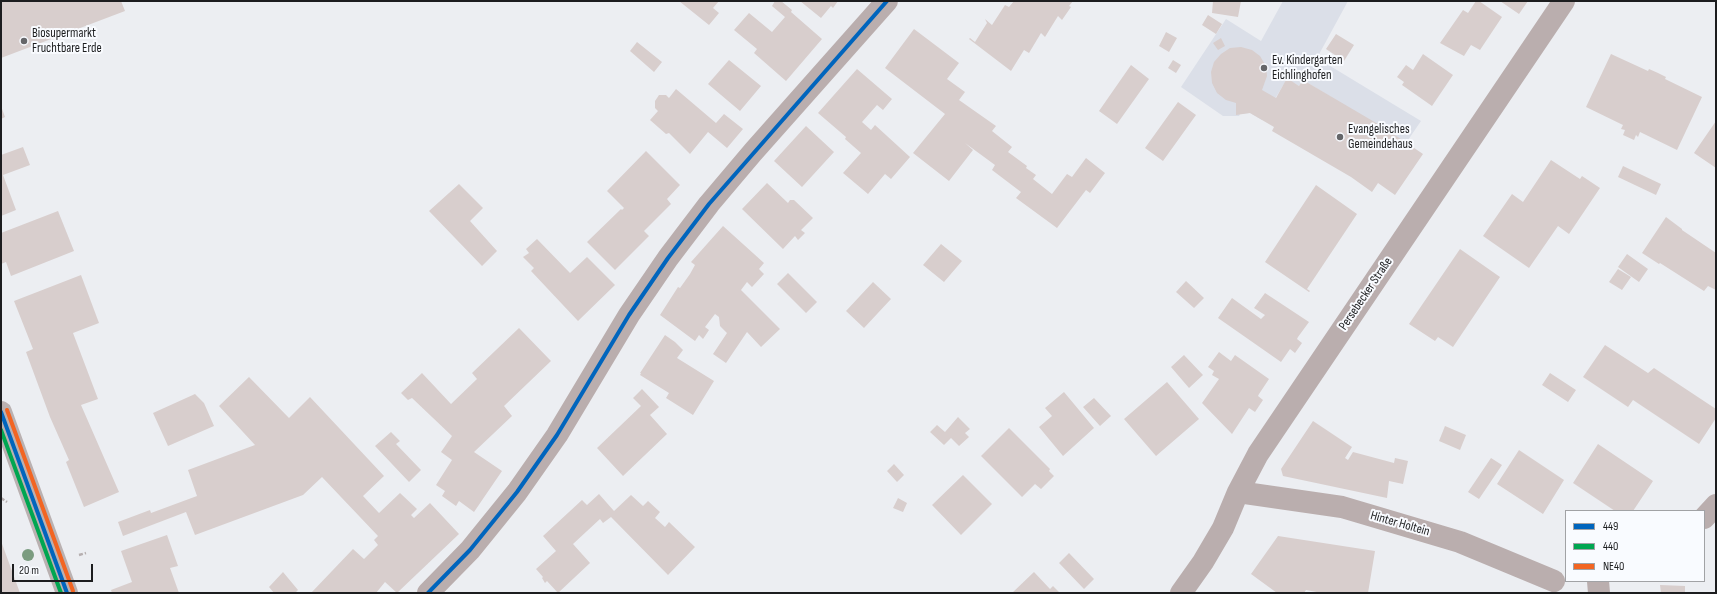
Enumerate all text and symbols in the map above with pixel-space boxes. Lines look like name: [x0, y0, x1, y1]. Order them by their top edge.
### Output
place label: Biosupermarkt Fruchtbare Erde: [32, 26, 102, 57]
marker: Biosupermarkt Fruchtbare Erde: [19, 36, 29, 46]
place label: Ev. Kindergarten Eichlinghofen: [1272, 53, 1343, 84]
marker: Ev. Kindergarten Eichlinghofen: [1259, 63, 1269, 73]
place label: Evangelisches Gemeindehaus: [1348, 122, 1413, 153]
marker: Evangelisches Gemeindehaus: [1335, 132, 1345, 142]
street label: Persebecker Straße: [1336, 255, 1396, 333]
street label: Hinter Holtein: [1369, 508, 1431, 540]
legend: [1565, 510, 1705, 582]
text: 449: [1603, 519, 1618, 534]
text: 440: [1603, 539, 1618, 554]
scale bar: [14, 556, 95, 582]
text: NE40: [1603, 559, 1624, 574]
text: 20 m: [19, 563, 39, 578]

